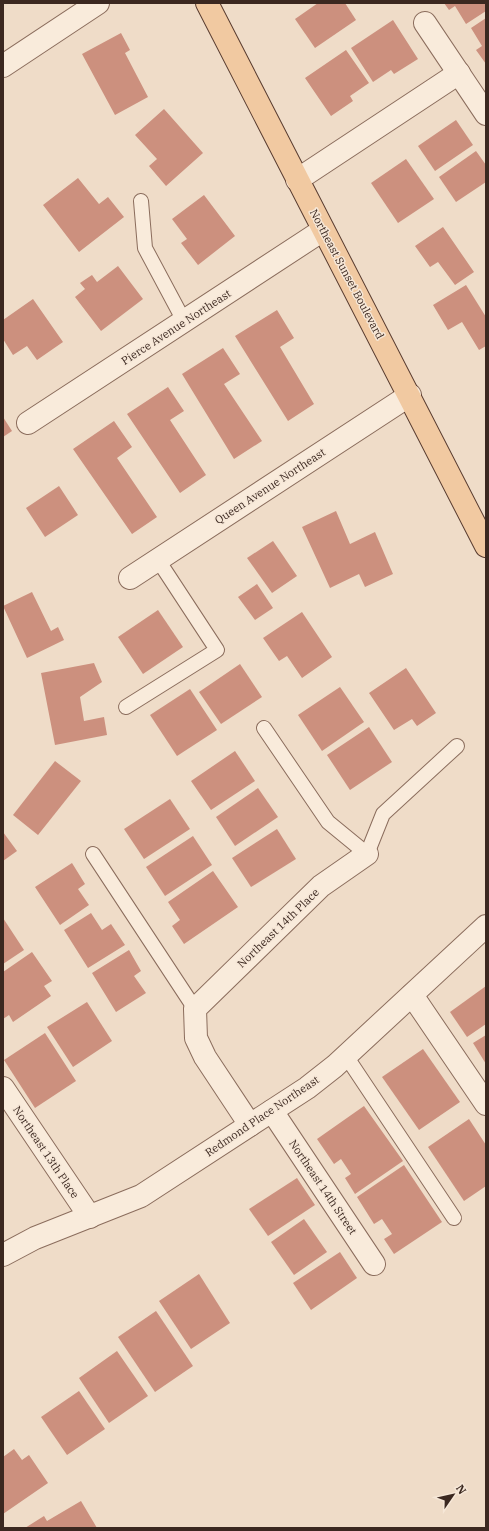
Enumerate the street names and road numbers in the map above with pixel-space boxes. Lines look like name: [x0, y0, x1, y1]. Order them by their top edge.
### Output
street label: Northeast Sunset Boulevard: [307, 207, 387, 342]
street label: Pierce Avenue Northeast: [119, 286, 234, 368]
street label: Queen Avenue Northeast: [212, 445, 328, 527]
street label: Northeast 14th Place: [234, 885, 322, 971]
street label: Redmond Place Northeast: [202, 1072, 322, 1159]
street label: Northeast 13th Place: [10, 1103, 82, 1201]
street label: Northeast 14th Street: [286, 1137, 360, 1237]

